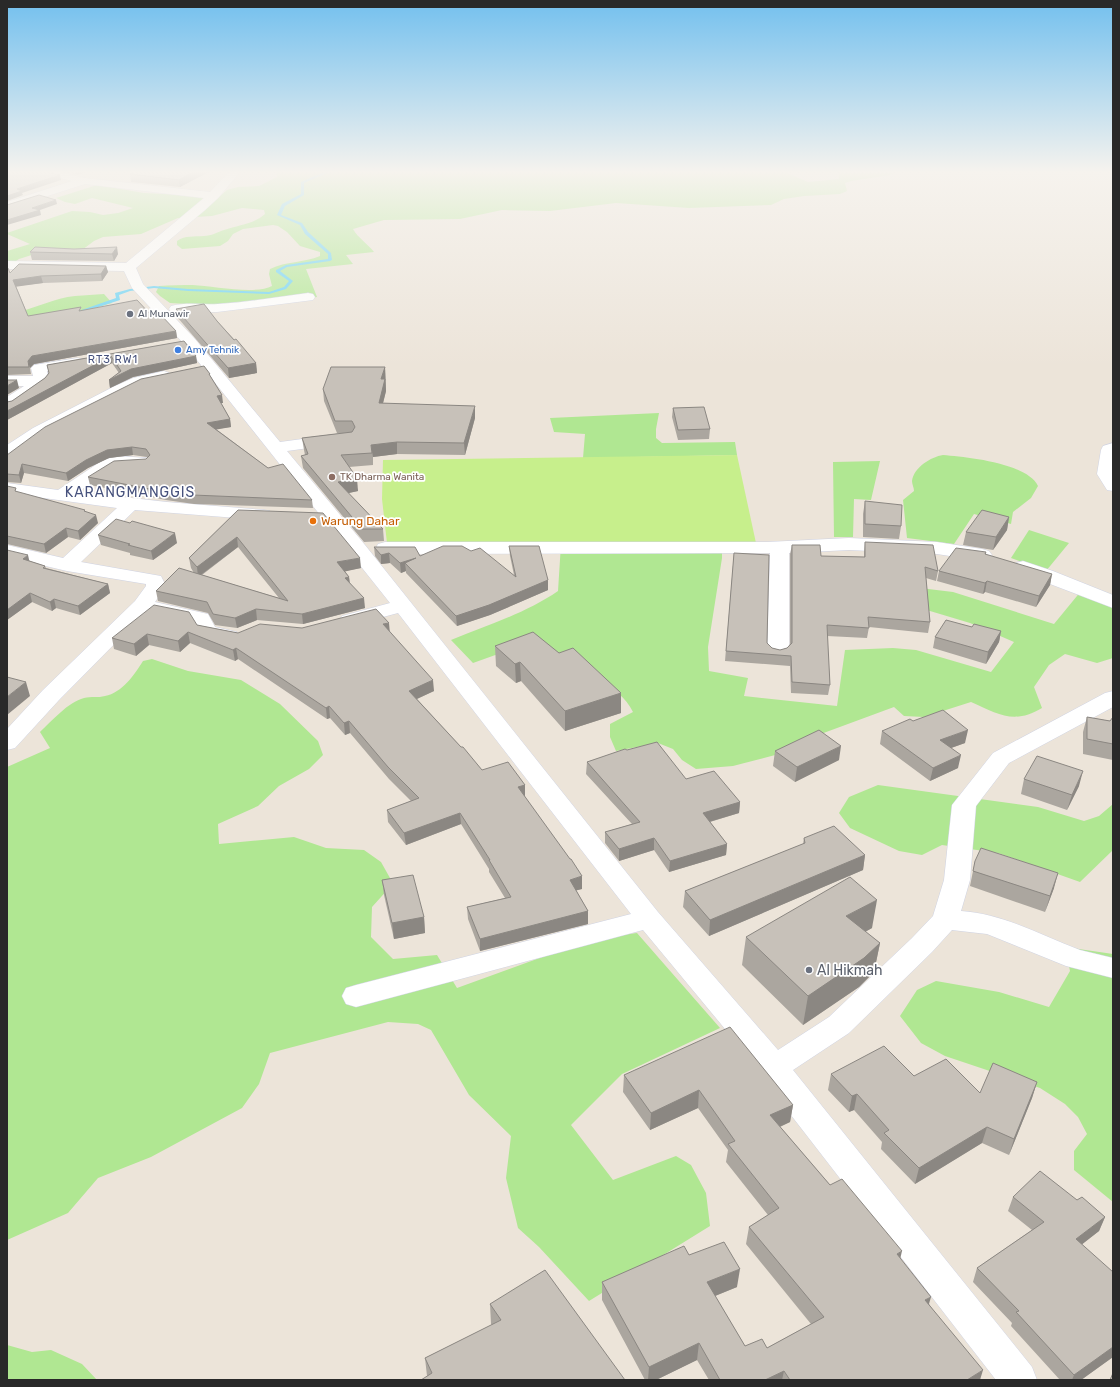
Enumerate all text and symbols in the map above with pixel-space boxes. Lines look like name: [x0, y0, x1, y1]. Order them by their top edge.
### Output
place label: Al Munawir: [138, 308, 190, 320]
marker: Al Munawir: [125, 309, 135, 319]
place label: Amy Tehnik: [186, 344, 240, 356]
marker: Amy Tehnik: [173, 345, 183, 355]
district label: RT3 RW1: [88, 353, 138, 366]
place label: TK Dharma Wanita: [340, 471, 424, 483]
marker: TK Dharma Wanita: [327, 472, 337, 482]
district label: KARANGMANGGIS: [65, 484, 195, 501]
place label: Warung Dahar: [321, 514, 400, 528]
marker: Warung Dahar: [308, 516, 318, 526]
place label: Al Hikmah: [817, 962, 883, 979]
marker: Al Hikmah: [804, 965, 814, 975]

